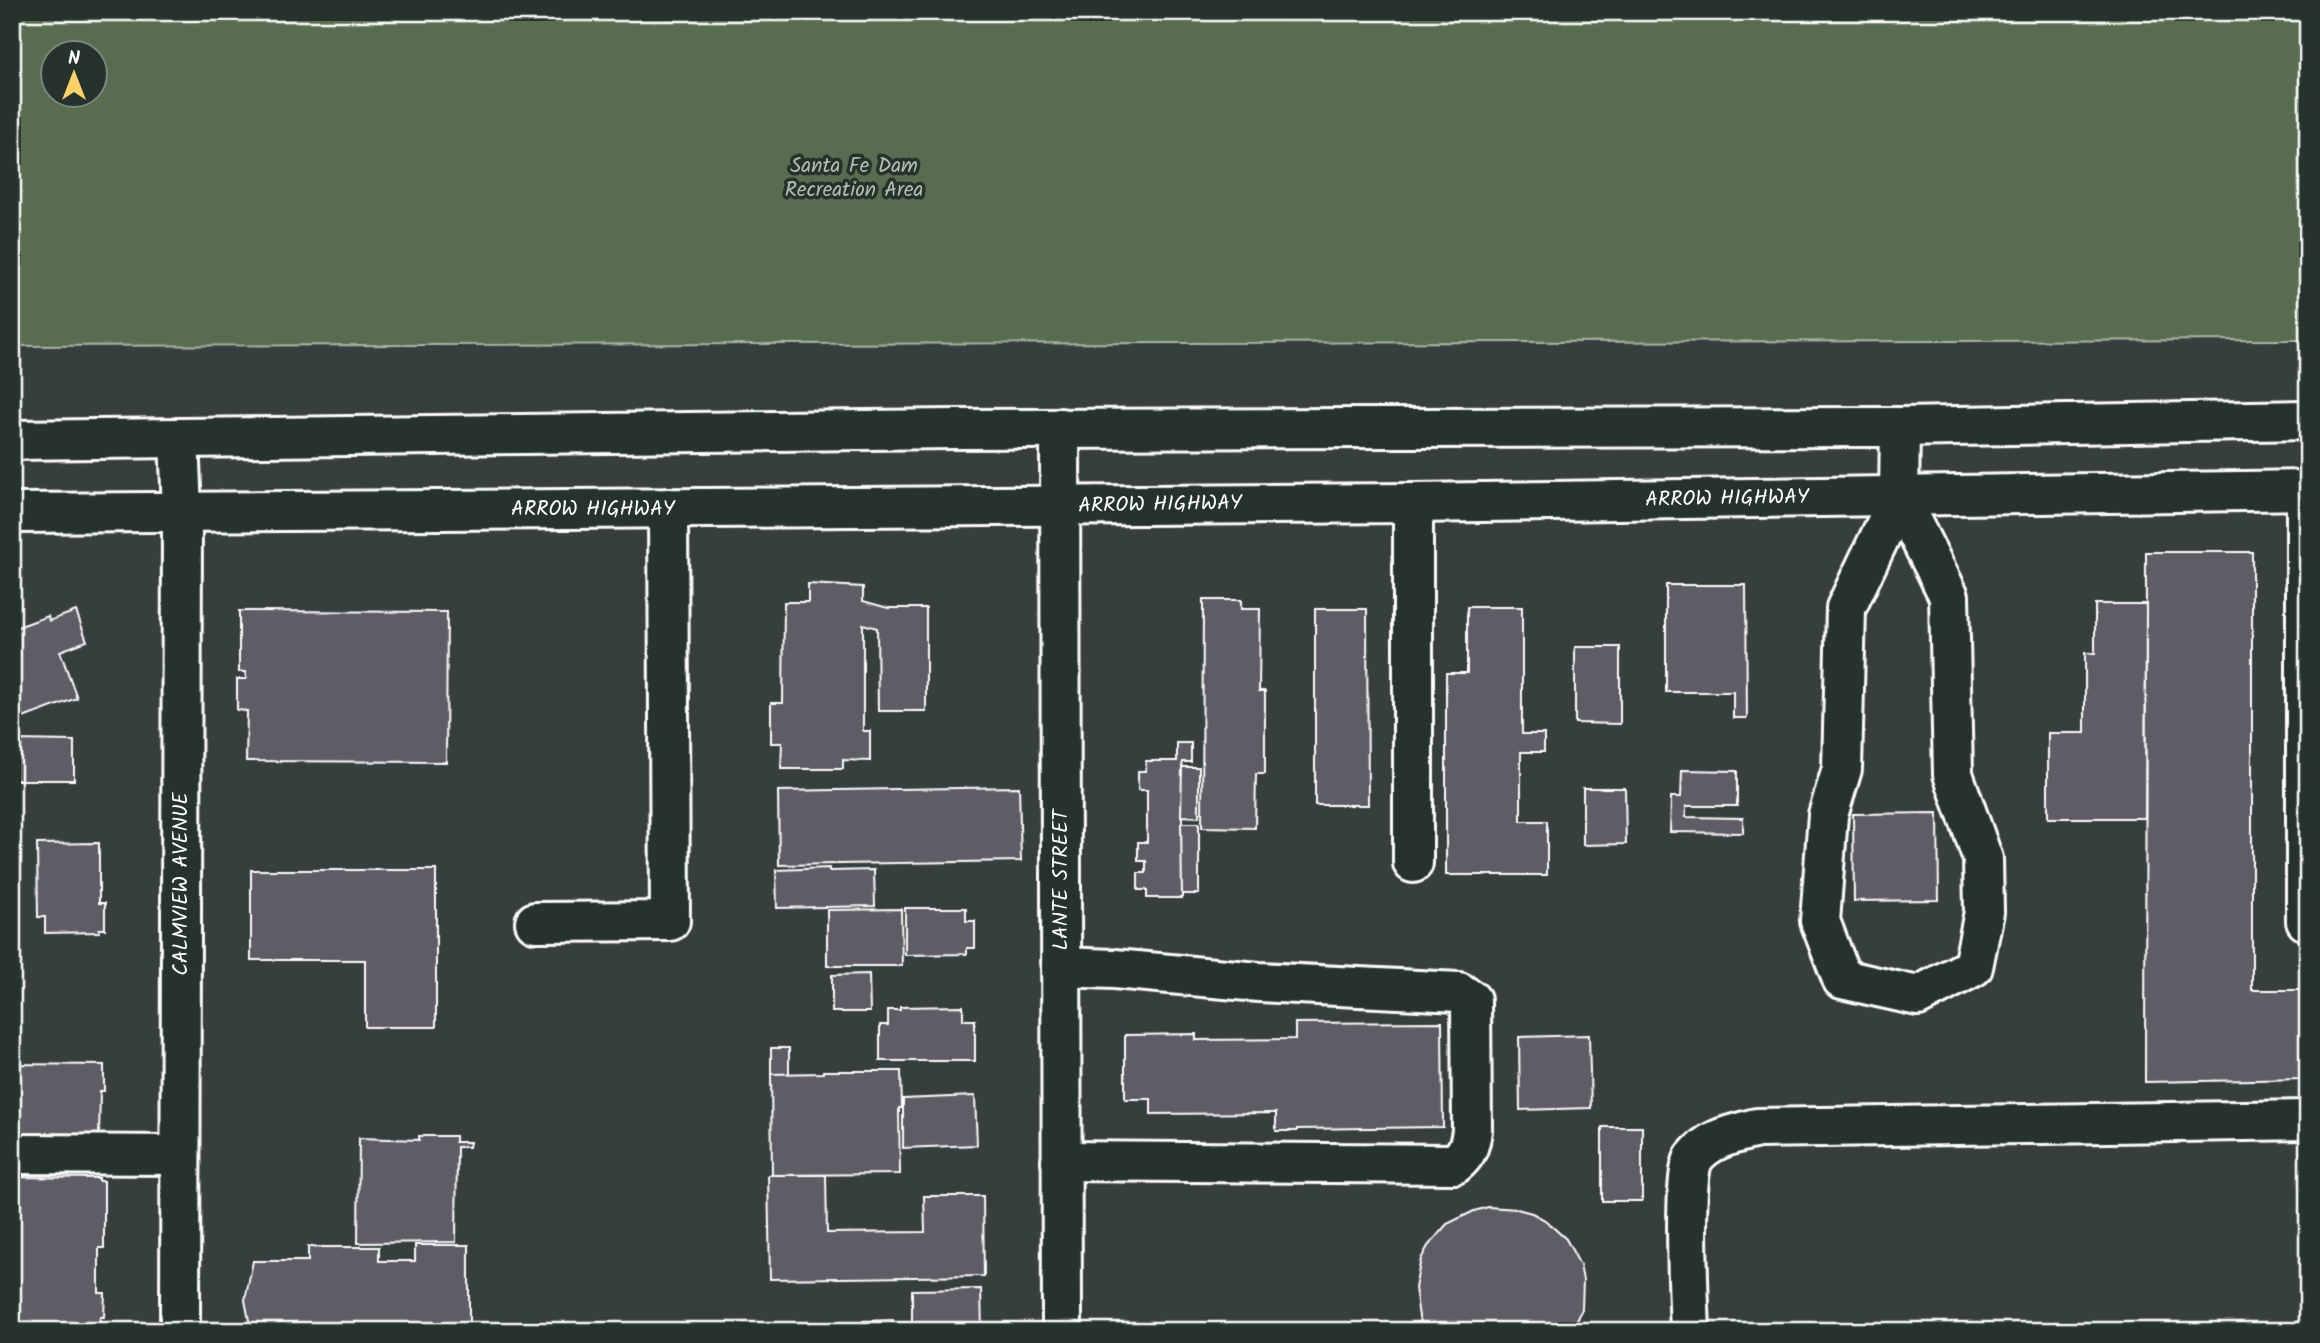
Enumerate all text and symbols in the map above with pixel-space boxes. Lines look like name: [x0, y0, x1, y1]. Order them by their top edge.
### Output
north arrow: [38, 38, 108, 108]
text: N: [68, 44, 80, 74]
park label: Santa Fe Dam Recreation Area: [785, 150, 923, 207]
street label: ARROW HIGHWAY: [1645, 481, 1810, 517]
street label: ARROW HIGHWAY: [1078, 487, 1243, 523]
street label: ARROW HIGHWAY: [511, 493, 676, 526]
street label: CALMVIEW AVENUE: [165, 792, 198, 976]
street label: LANTE STREET: [1045, 808, 1078, 950]

